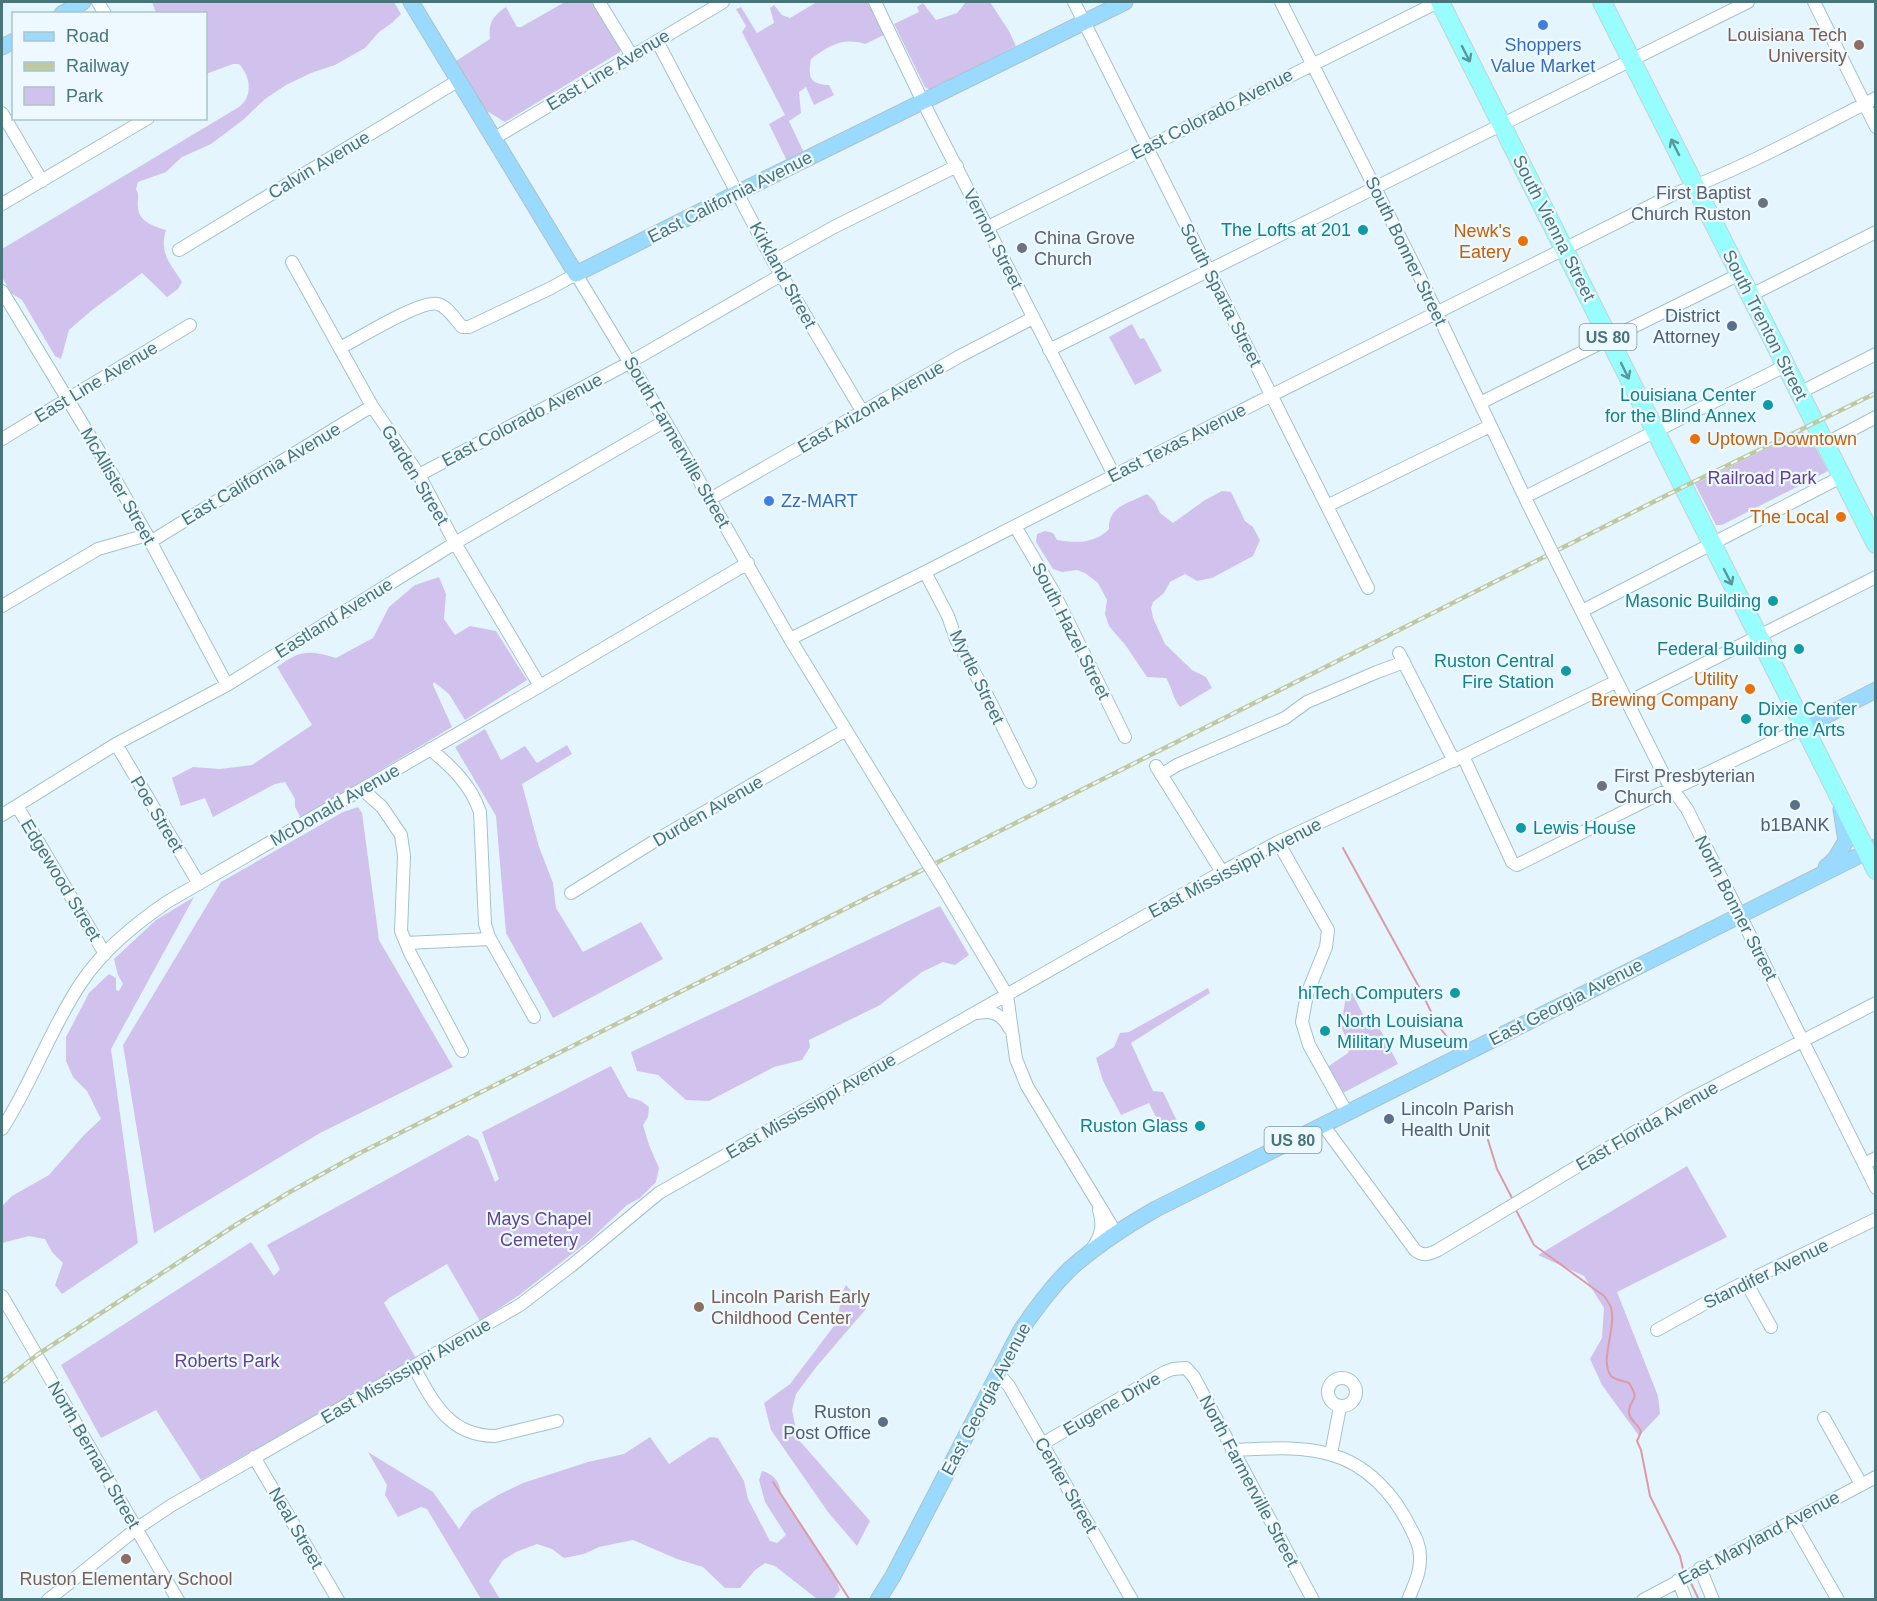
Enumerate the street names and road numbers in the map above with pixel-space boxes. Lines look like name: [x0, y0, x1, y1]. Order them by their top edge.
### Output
street label: East Line Avenue: [543, 25, 673, 115]
street label: East Colorado Avenue: [1128, 65, 1296, 163]
street label: Calvin Avenue: [265, 127, 373, 203]
street label: East California Avenue: [644, 147, 816, 247]
street label: South Vienna Street: [1509, 152, 1599, 304]
street label: South Bonner Street: [1361, 173, 1451, 329]
street label: Vernon Street: [959, 185, 1027, 293]
street label: Kirkland Street: [746, 219, 820, 331]
street label: South Sparta Street: [1176, 220, 1266, 370]
street label: South Trenton Street: [1718, 246, 1812, 404]
road number: US 80: [1580, 324, 1636, 350]
street label: East Line Avenue: [31, 337, 161, 427]
street label: South Farmerville Street: [620, 353, 734, 531]
street label: East Arizona Avenue: [794, 357, 948, 457]
street label: East Colorado Avenue: [438, 369, 606, 471]
street label: East Texas Avenue: [1105, 399, 1249, 487]
street label: East California Avenue: [178, 419, 344, 529]
street label: Garden Street: [377, 421, 453, 529]
street label: McAllister Street: [77, 424, 159, 548]
street label: South Hazel Street: [1028, 559, 1114, 703]
street label: Eastland Avenue: [272, 574, 396, 662]
street label: Myrtle Street: [946, 627, 1008, 727]
street label: McDonald Avenue: [267, 760, 403, 850]
street label: Durden Avenue: [649, 771, 767, 851]
street label: Poe Street: [127, 772, 187, 856]
street label: East Mississippi Avenue: [1145, 814, 1325, 922]
street label: Edgewood Street: [17, 816, 105, 944]
street label: North Bonner Street: [1691, 832, 1781, 984]
street label: East Georgia Avenue: [1486, 955, 1646, 1049]
street label: East Mississippi Avenue: [723, 1049, 899, 1163]
street label: East Florida Avenue: [1572, 1077, 1722, 1175]
road number: US 80: [1264, 1127, 1322, 1153]
street label: Standifer Avenue: [1700, 1235, 1832, 1313]
street label: East Mississippi Avenue: [318, 1314, 494, 1428]
street label: East Georgia Avenue: [937, 1319, 1035, 1479]
street label: Eugene Drive: [1060, 1368, 1164, 1440]
street label: North Bernard Street: [44, 1378, 144, 1532]
street label: North Farmerville Street: [1195, 1392, 1303, 1570]
street label: Center Street: [1031, 1434, 1101, 1536]
street label: Neal Street: [265, 1484, 327, 1572]
street label: East Maryland Avenue: [1675, 1487, 1843, 1589]

